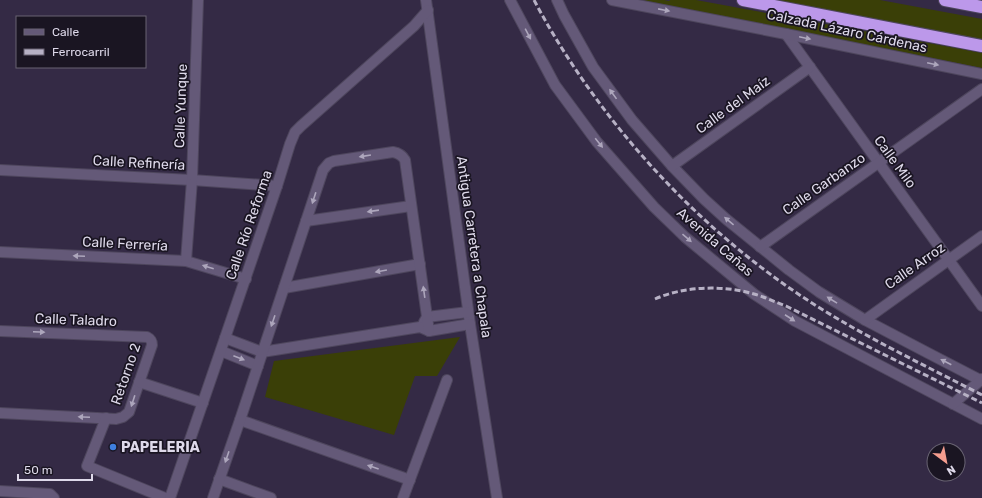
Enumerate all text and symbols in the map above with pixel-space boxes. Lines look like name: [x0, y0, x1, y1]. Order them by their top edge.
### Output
street label: Calzada Lázaro Cárdenas: [765, 6, 929, 56]
one-way arrow: [658, 7, 670, 13]
legend: [16, 16, 146, 68]
text: Calle: [52, 25, 79, 39]
one-way arrow: [525, 29, 532, 40]
one-way arrow: [799, 35, 811, 41]
text: Ferrocarril: [52, 45, 110, 59]
one-way arrow: [926, 61, 939, 67]
street label: Calle Yunque: [171, 63, 191, 148]
street label: Calle del Maíz: [693, 72, 773, 138]
one-way arrow: [610, 89, 618, 99]
street label: Calle Milo: [870, 132, 920, 192]
one-way arrow: [594, 138, 603, 149]
street label: Calle Garbanzo: [779, 149, 869, 219]
street label: Calle Refinería: [92, 152, 186, 174]
one-way arrow: [359, 153, 371, 159]
street label: Antigua Carretera a Chapala: [453, 155, 495, 339]
street label: Calle Río Reforma: [222, 168, 276, 282]
one-way arrow: [311, 192, 317, 204]
street label: Avenida Cañas: [673, 204, 757, 280]
one-way arrow: [367, 208, 379, 214]
one-way arrow: [723, 217, 734, 226]
street label: Calle Ferrería: [82, 233, 168, 255]
one-way arrow: [682, 234, 692, 243]
street label: Calle Arroz: [882, 239, 948, 293]
one-way arrow: [73, 252, 85, 259]
one-way arrow: [202, 264, 214, 270]
one-way arrow: [375, 268, 387, 274]
one-way arrow: [421, 286, 427, 298]
one-way arrow: [826, 297, 838, 304]
street label: Calle Taladro: [35, 310, 117, 330]
one-way arrow: [785, 314, 795, 322]
one-way arrow: [269, 316, 275, 328]
one-way arrow: [33, 329, 45, 336]
street label: Retorno 2: [108, 341, 144, 407]
one-way arrow: [234, 356, 246, 362]
one-way arrow: [940, 359, 952, 365]
one-way arrow: [130, 396, 136, 408]
one-way arrow: [78, 414, 90, 421]
place label: PAPELERIA: [121, 439, 200, 456]
marker: PAPELERIA: [108, 442, 118, 452]
north arrow: [926, 442, 966, 482]
one-way arrow: [224, 452, 230, 464]
scale bar: [18, 456, 92, 482]
text: N: [944, 462, 958, 478]
text: 50 m: [24, 463, 52, 477]
one-way arrow: [367, 464, 379, 470]

